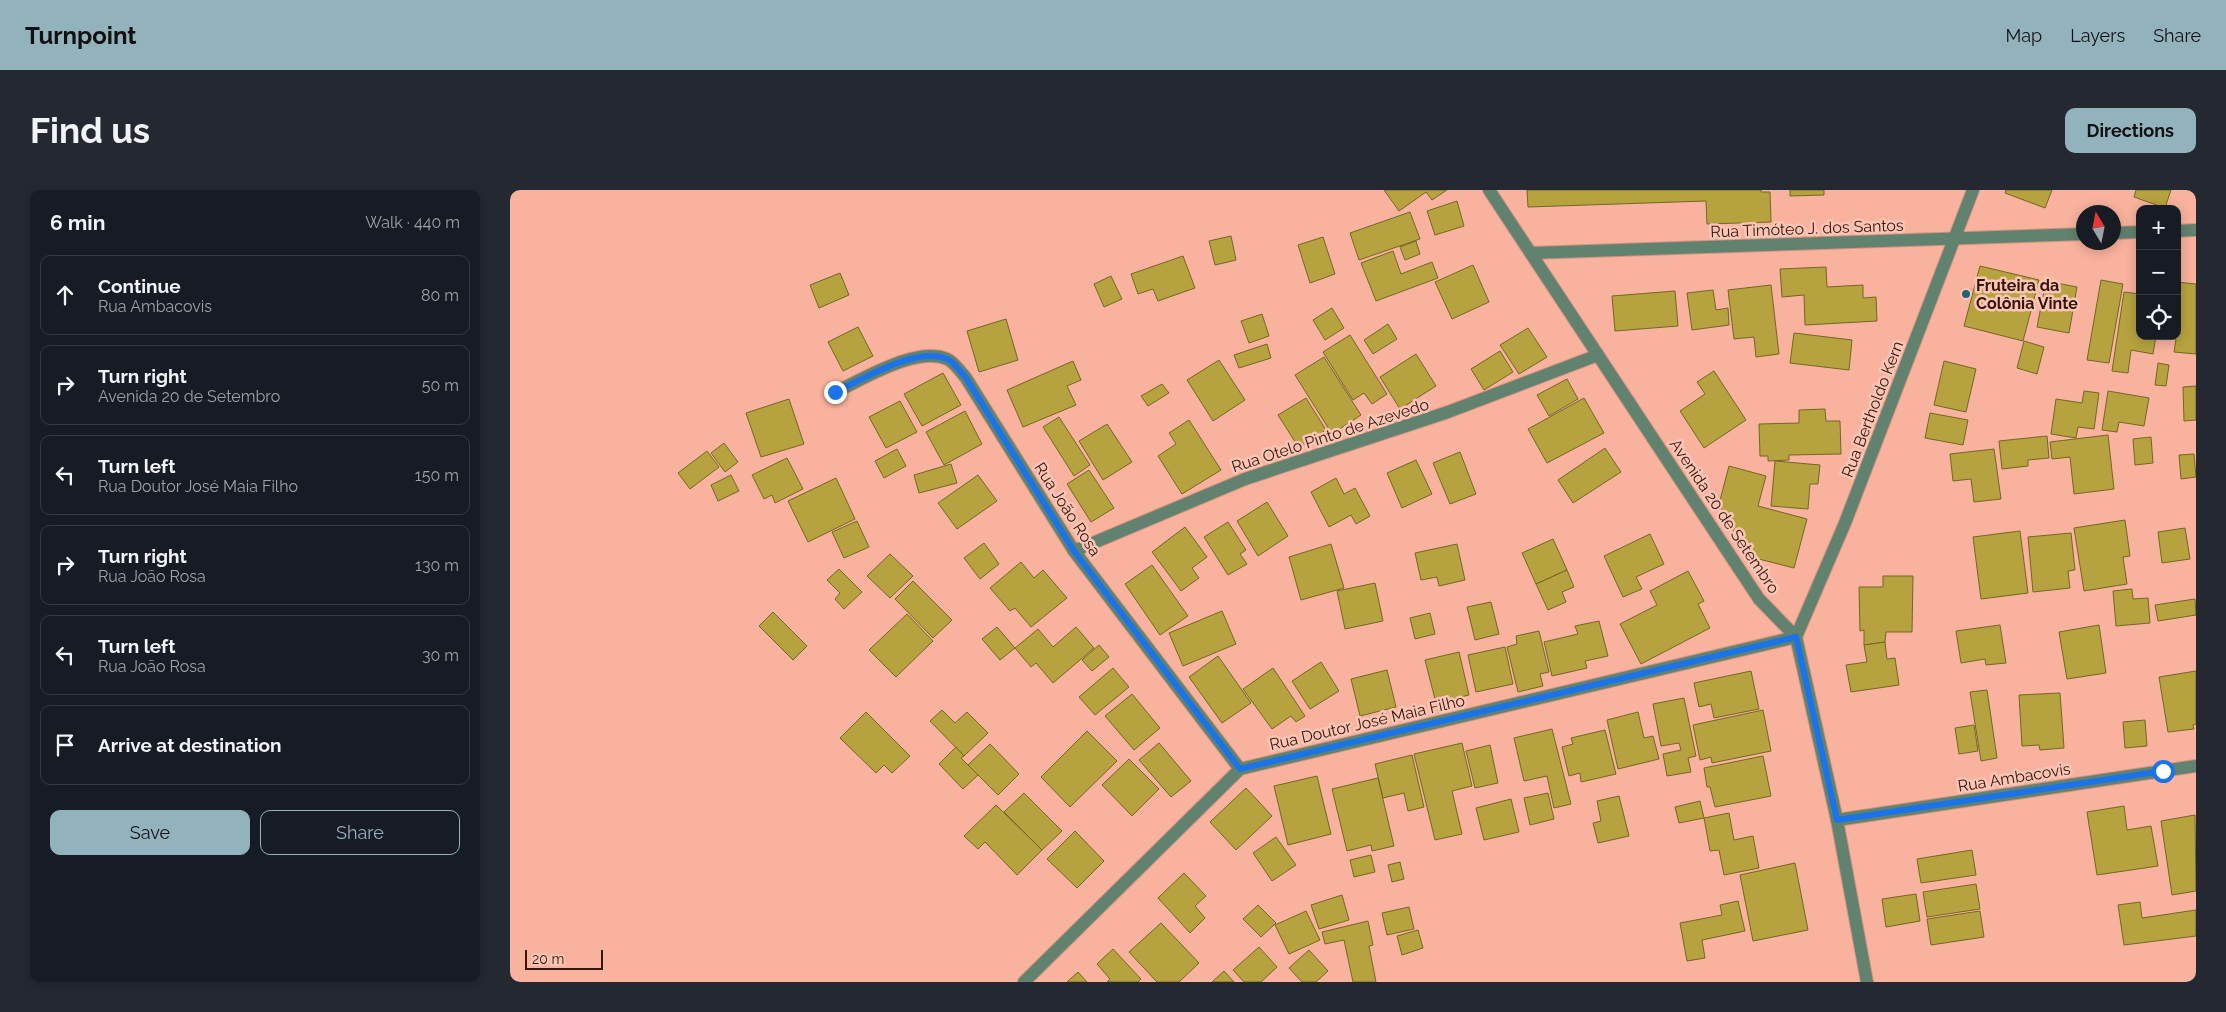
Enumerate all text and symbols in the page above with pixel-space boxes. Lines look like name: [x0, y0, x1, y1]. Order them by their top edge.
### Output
text: Turnpoint: [25, 21, 137, 50]
text: Map: [2006, 25, 2042, 46]
text: Layers: [2070, 25, 2125, 46]
text: Share: [2153, 25, 2201, 46]
button: Directions: [2065, 108, 2196, 153]
text: Find us: [30, 110, 150, 151]
north arrow: [2076, 205, 2121, 250]
map controls: [2136, 205, 2181, 340]
button: +: [2136, 205, 2181, 250]
text: 6 min: [50, 210, 105, 235]
text: Walk · 440 m: [365, 213, 460, 232]
street label: Rua Timóteo J. dos Santos: [1710, 216, 1904, 241]
button: −: [2136, 250, 2181, 295]
text: Continue: [98, 275, 181, 297]
place label: Fruteira da Colônia Vinte: [1976, 276, 2078, 313]
icon: ahead: [51, 281, 79, 309]
text: 80 m: [421, 286, 459, 305]
marker: Fruteira da Colônia Vinte: [1960, 288, 1972, 300]
button: locate: [2136, 295, 2181, 340]
text: Rua Ambacovis: [98, 297, 212, 316]
street label: Rua Bertholdo Kern: [1838, 338, 1907, 480]
text: Turn right: [98, 365, 187, 387]
icon: right: [51, 371, 79, 399]
text: 50 m: [422, 376, 459, 395]
route end: [824, 381, 847, 404]
text: Avenida 20 de Setembro: [98, 387, 280, 406]
street label: Rua Otelo Pinto de Azevedo: [1229, 395, 1431, 476]
street label: Avenida 20 de Setembro: [1666, 435, 1783, 597]
text: Turn left: [98, 455, 175, 477]
street label: Rua João Rosa: [1030, 459, 1105, 560]
icon: left: [51, 461, 79, 489]
text: 150 m: [415, 466, 459, 485]
text: Rua Doutor José Maia Filho: [98, 477, 298, 496]
text: Turn right: [98, 545, 187, 567]
icon: right: [51, 551, 79, 579]
text: 130 m: [415, 556, 459, 575]
text: Rua João Rosa: [98, 567, 206, 586]
text: Turn left: [98, 635, 175, 657]
icon: left: [51, 641, 79, 669]
text: 30 m: [422, 646, 459, 665]
text: Rua João Rosa: [98, 657, 206, 676]
street label: Rua Doutor José Maia Filho: [1268, 691, 1467, 754]
icon: arrive: [51, 731, 79, 759]
text: Arrive at destination: [98, 734, 282, 756]
street label: Rua Ambacovis: [1956, 759, 2072, 796]
route start: [2152, 760, 2175, 783]
button: Save: [50, 810, 250, 855]
button: Share: [260, 810, 460, 855]
scale bar: [525, 947, 602, 970]
text: 20 m: [532, 951, 564, 967]

